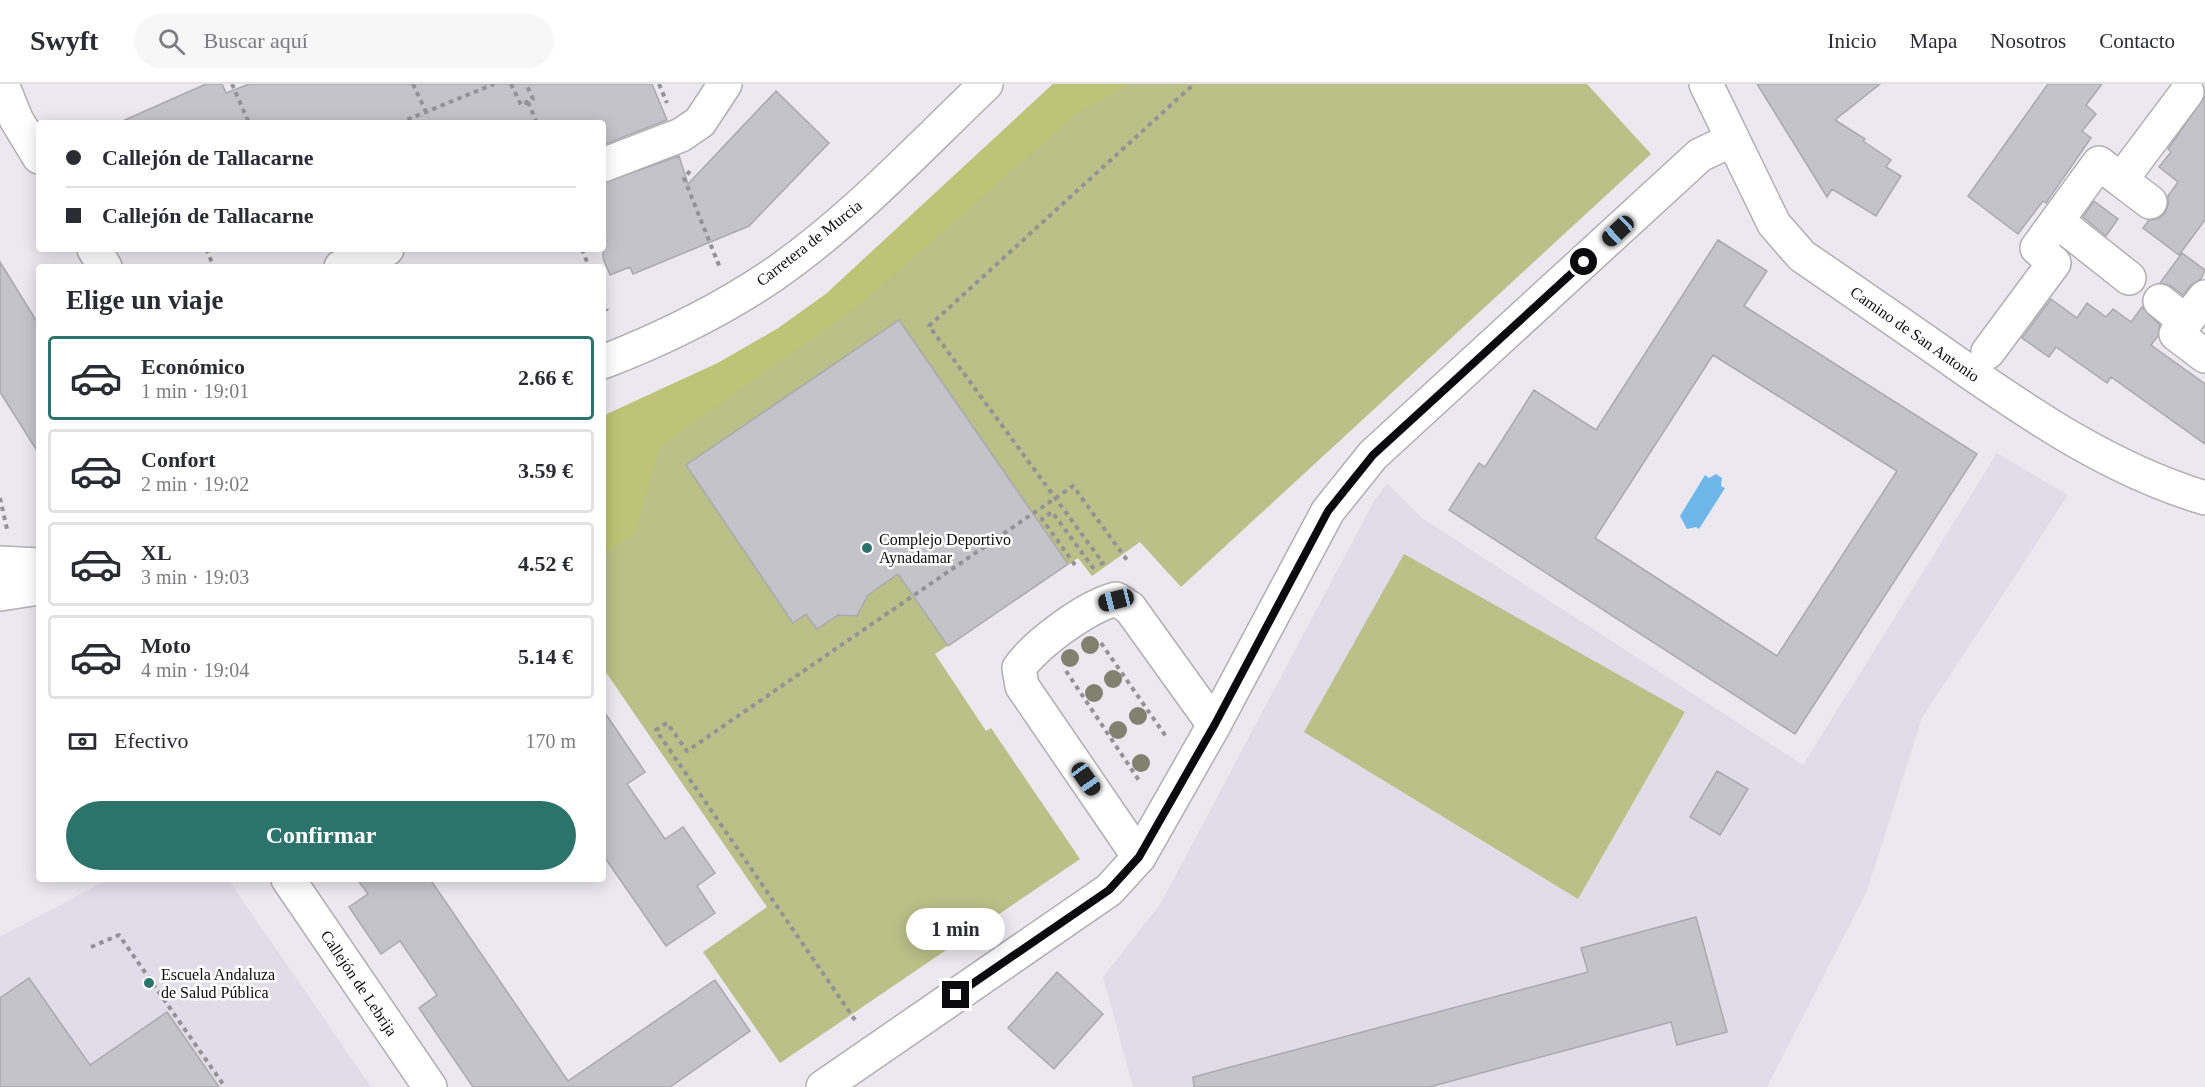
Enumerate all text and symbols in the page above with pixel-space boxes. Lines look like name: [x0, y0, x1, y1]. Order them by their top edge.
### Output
search box: [134, 14, 554, 68]
text: Swyft: [30, 25, 98, 56]
icon: search: [155, 25, 188, 58]
text: Buscar aquí: [203, 28, 308, 53]
text: Inicio: [1828, 29, 1877, 53]
text: Mapa: [1910, 29, 1957, 53]
text: Nosotros: [1990, 29, 2066, 53]
text: Contacto: [2099, 29, 2175, 53]
text: Callejón de Tallacarne: [102, 145, 313, 170]
street label: Carretera de Murcia: [753, 197, 865, 289]
text: Callejón de Tallacarne: [102, 203, 313, 228]
car: [1599, 212, 1637, 250]
route start: [1570, 248, 1597, 275]
street label: Camino de San Antonio: [1847, 283, 1983, 385]
text: Elige un viaje: [66, 285, 224, 315]
icon: car: [69, 351, 123, 405]
text: Económico: [141, 354, 245, 379]
text: 2.66 €: [518, 365, 573, 390]
text: 1 min · 19:01: [141, 380, 249, 402]
icon: car: [69, 444, 123, 498]
text: Confort: [141, 447, 216, 472]
text: 3.59 €: [518, 458, 573, 483]
text: 2 min · 19:02: [141, 473, 249, 495]
place label: Complejo Deportivo Aynadamar: [879, 531, 1011, 567]
icon: car: [69, 537, 123, 591]
text: XL: [141, 540, 172, 565]
marker: Complejo Deportivo Aynadamar: [860, 541, 874, 555]
text: 4.52 €: [518, 551, 573, 576]
text: 3 min · 19:03: [141, 566, 249, 588]
car: [1096, 587, 1136, 613]
icon: car: [69, 630, 123, 684]
text: Moto: [141, 633, 191, 658]
text: 5.14 €: [518, 644, 573, 669]
text: 4 min · 19:04: [141, 659, 249, 681]
icon: cash: [66, 725, 99, 758]
text: Efectivo: [114, 728, 189, 753]
text: 170 m: [525, 730, 576, 752]
car: [1068, 759, 1104, 799]
button: Confirmar: [66, 801, 576, 870]
callout: 1 min: [906, 908, 1006, 950]
text: 1 min: [931, 918, 980, 940]
street label: Callejón de Lebrija: [317, 927, 401, 1040]
place label: Escuela Andaluza de Salud Pública: [161, 966, 275, 1001]
marker: Escuela Andaluza de Salud Pública: [142, 976, 156, 990]
route end: [942, 981, 969, 1008]

